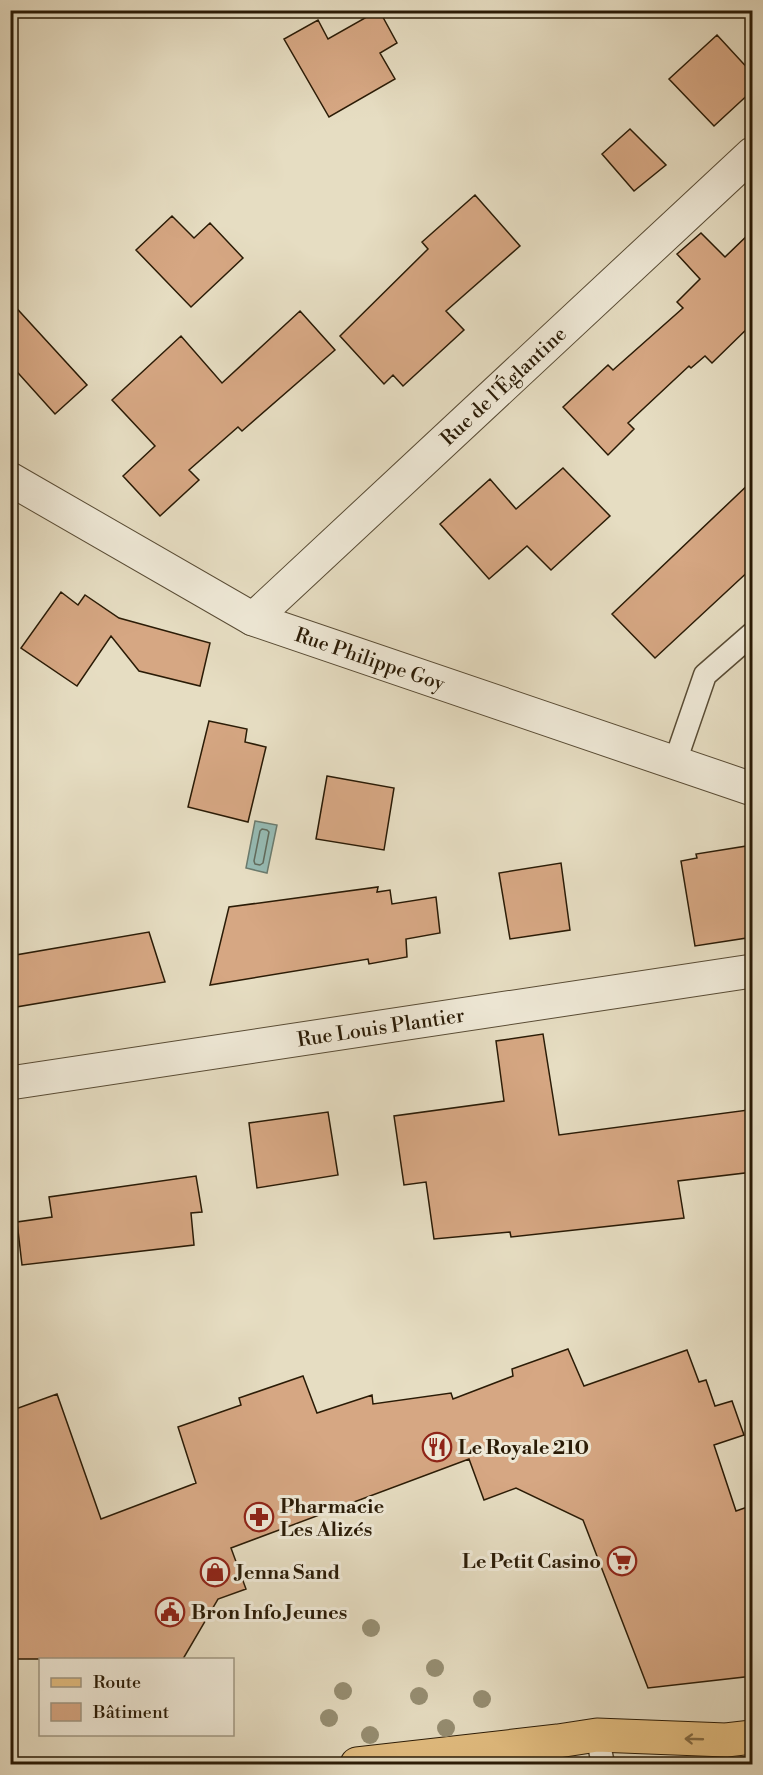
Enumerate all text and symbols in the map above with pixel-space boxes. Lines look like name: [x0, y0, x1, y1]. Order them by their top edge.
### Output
street label: Rue de l'Églantine: [436, 322, 573, 452]
street label: Rue Philippe Goy: [291, 623, 448, 697]
street label: Rue Louis Plantier: [296, 1003, 467, 1053]
restaurant icon: Le Royale 210: [421, 1431, 453, 1463]
place label: Le Royale 210: [458, 1436, 589, 1461]
place label: Pharmacie Les Alizés: [280, 1495, 384, 1543]
pharmacy icon: Pharmacie Les Alizés: [243, 1501, 275, 1533]
supermarket icon: Le Petit Casino: [606, 1545, 638, 1577]
place label: Le Petit Casino: [462, 1550, 601, 1575]
shop icon: Jenna Sand: [199, 1556, 231, 1588]
place label: Jenna Sand: [233, 1561, 341, 1586]
public building icon: Bron Info Jeunes: [154, 1596, 186, 1628]
place label: Bron Info Jeunes: [191, 1601, 347, 1626]
legend: [39, 1658, 234, 1736]
text: Route: [93, 1671, 141, 1694]
text: Bâtiment: [92, 1701, 170, 1724]
one-way arrow: [685, 1733, 705, 1744]

